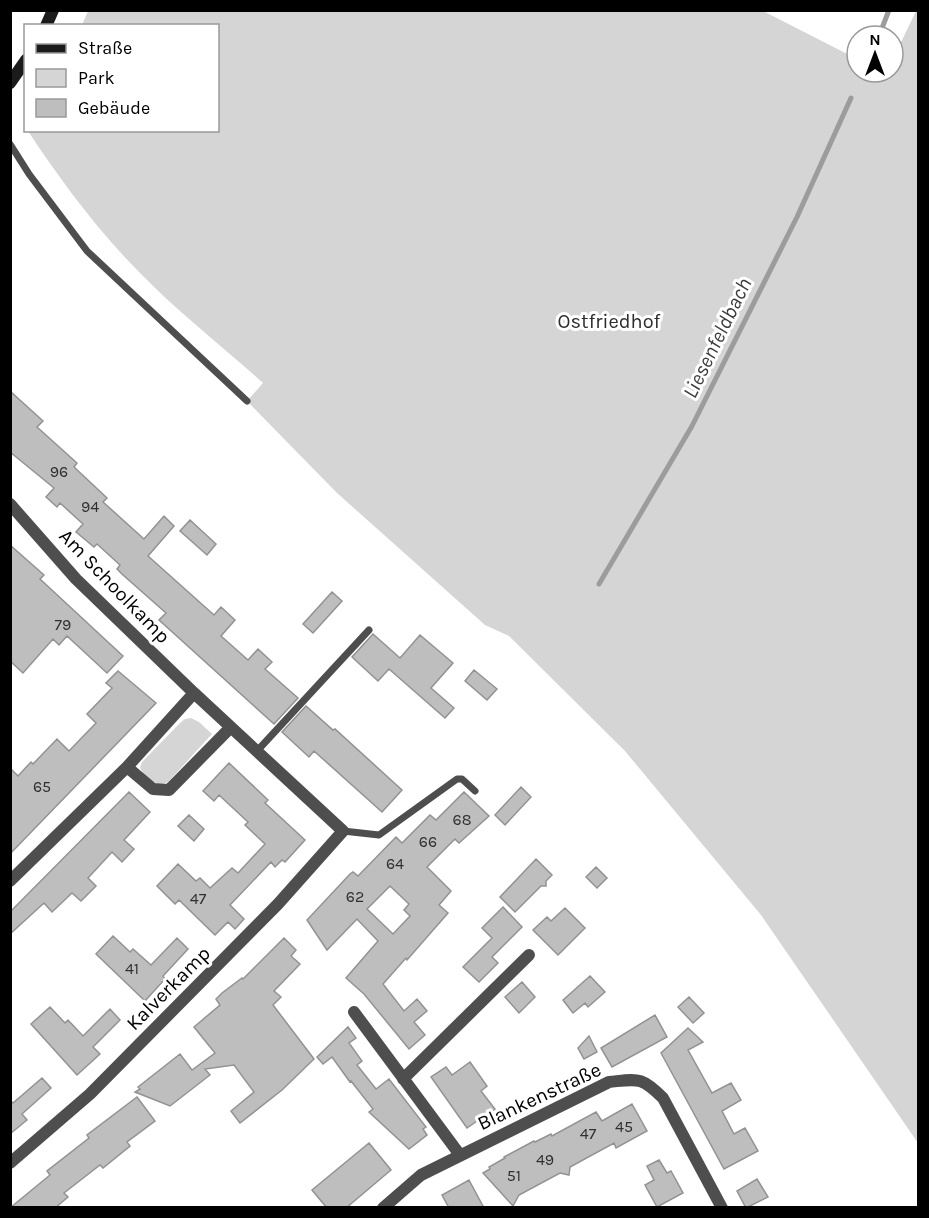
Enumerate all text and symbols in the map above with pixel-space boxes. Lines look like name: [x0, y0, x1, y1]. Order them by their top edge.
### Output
legend: [24, 24, 219, 132]
north arrow: [845, 24, 905, 84]
text: N: [869, 30, 881, 49]
text: Straße: [78, 37, 132, 59]
text: Park: [78, 67, 115, 89]
text: Gebäude: [78, 97, 150, 119]
water label: Liesenfeldbach: [678, 274, 756, 402]
park label: Ostfriedhof: [558, 310, 661, 333]
house number: 96: [50, 462, 68, 481]
house number: 94: [81, 497, 99, 516]
street label: Am Schoolkamp: [54, 525, 175, 648]
house number: 79: [55, 615, 71, 634]
house number: 65: [33, 777, 51, 796]
house number: 68: [453, 810, 472, 829]
house number: 66: [419, 832, 437, 851]
house number: 64: [386, 854, 404, 873]
house number: 62: [346, 887, 364, 906]
house number: 47: [190, 889, 207, 908]
street label: Kalverkamp: [122, 942, 215, 1035]
house number: 41: [125, 959, 139, 978]
street label: Blankenstraße: [474, 1058, 605, 1135]
house number: 45: [615, 1117, 633, 1136]
house number: 47: [580, 1124, 597, 1143]
house number: 49: [536, 1150, 554, 1169]
house number: 51: [507, 1166, 521, 1185]

